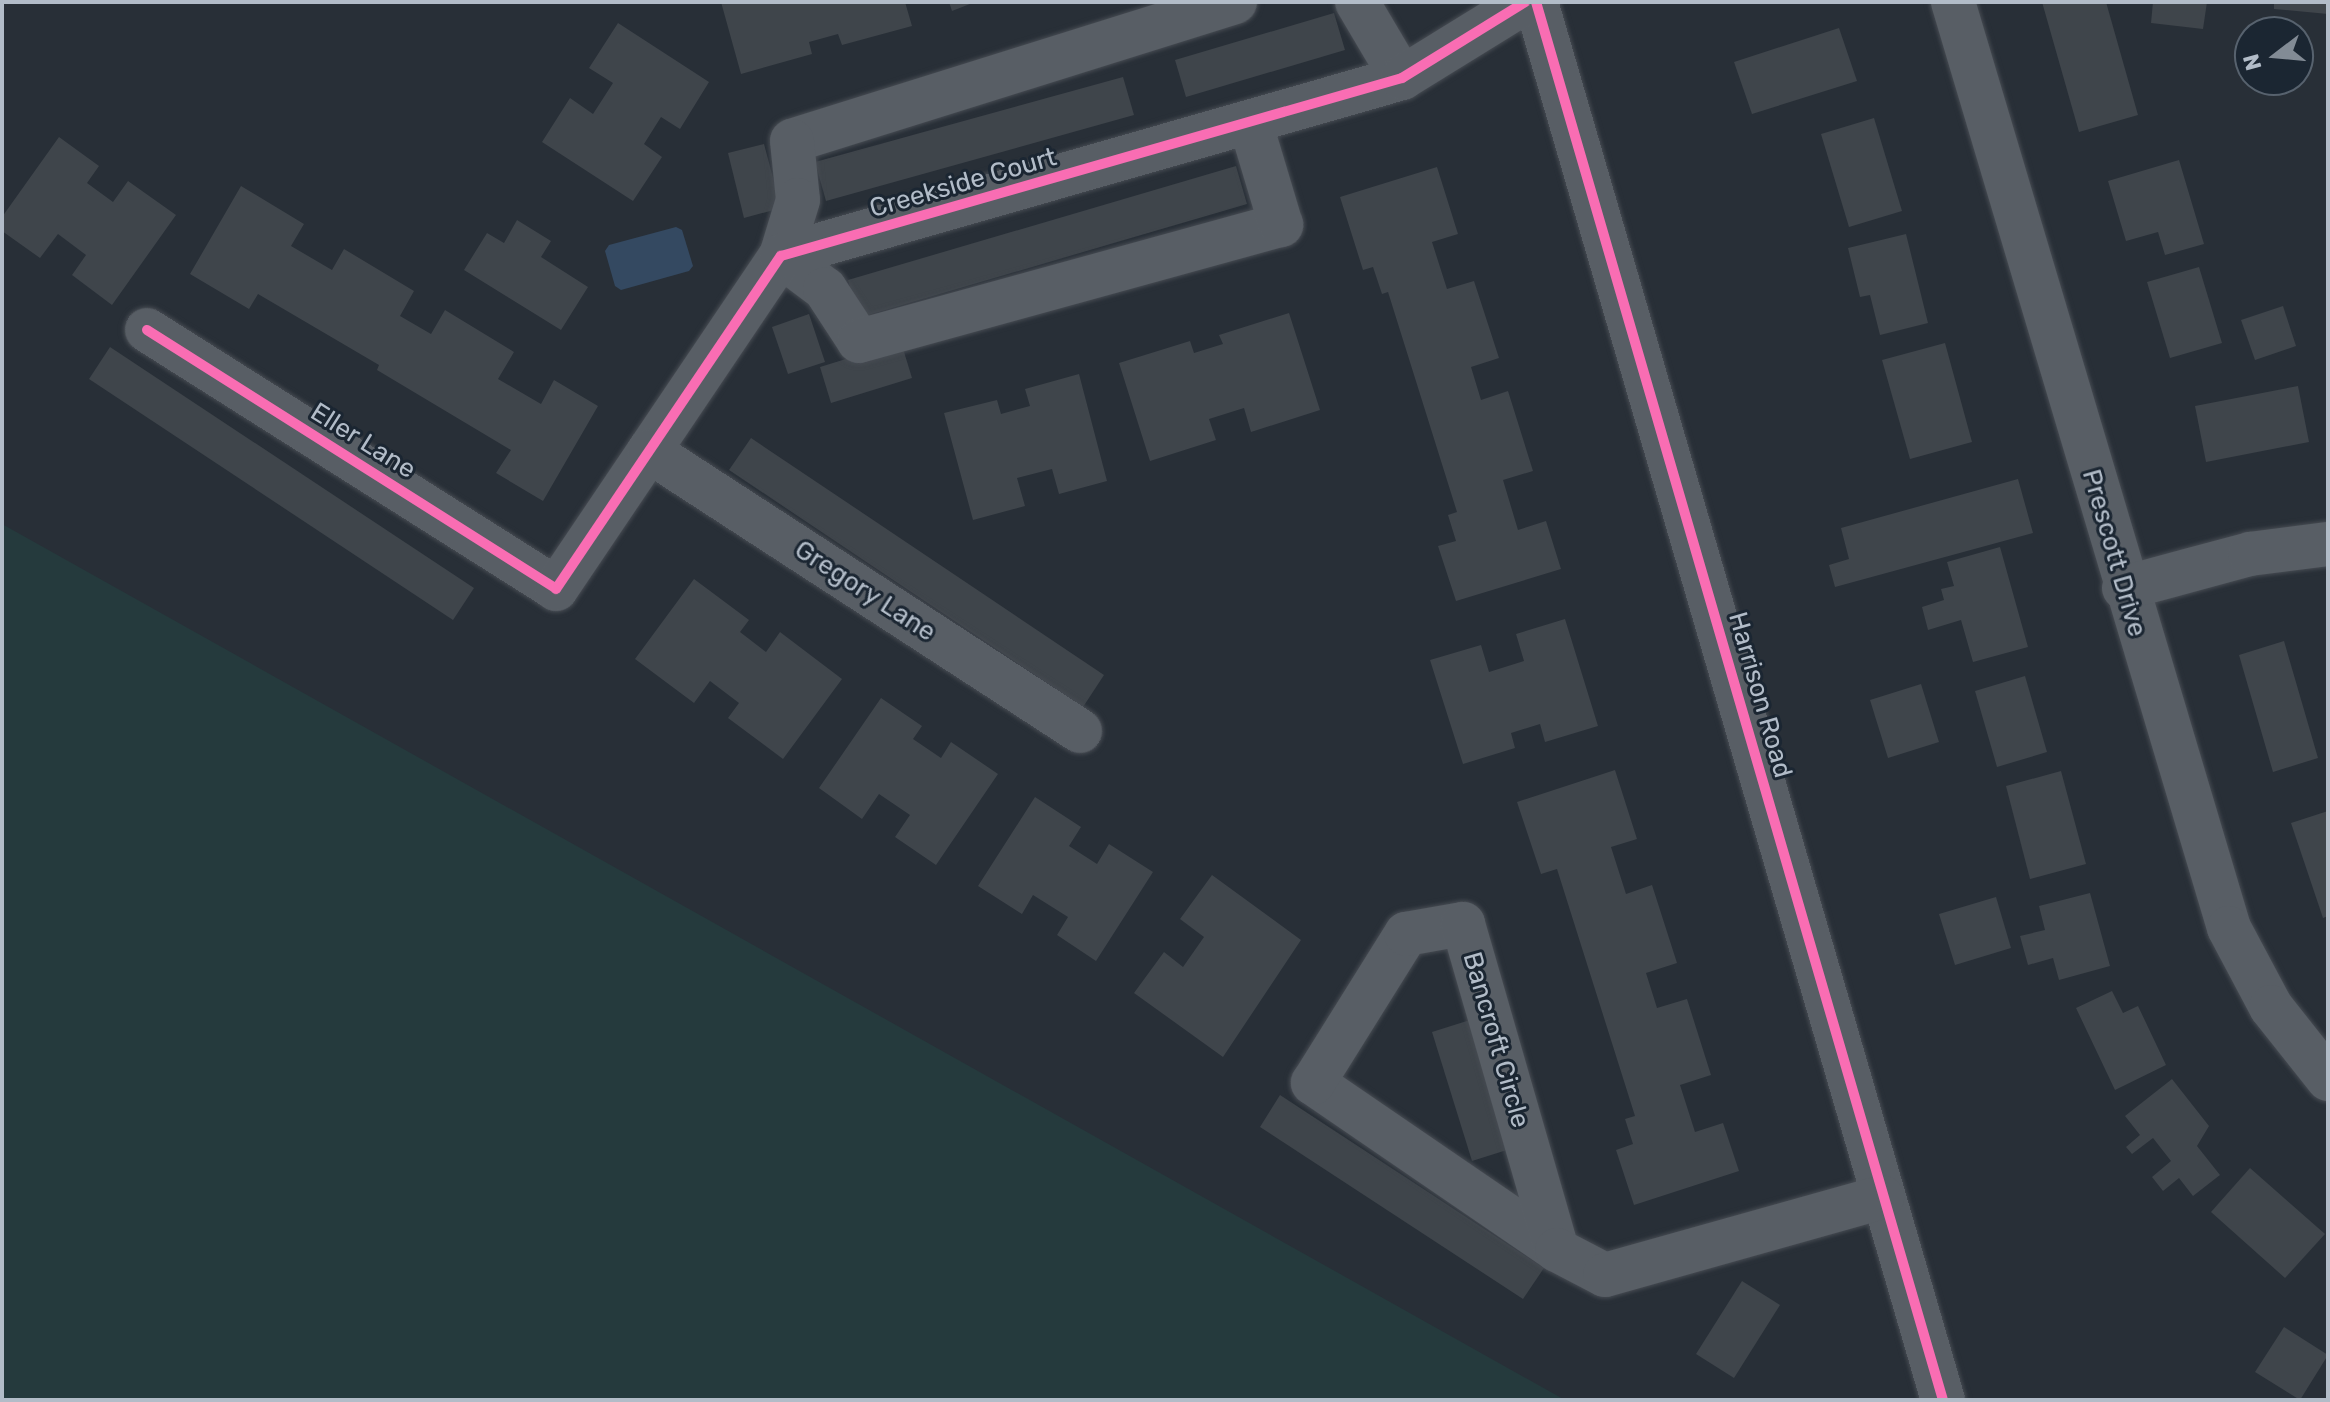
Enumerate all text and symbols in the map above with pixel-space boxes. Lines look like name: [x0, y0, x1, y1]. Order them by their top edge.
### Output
north arrow: [2234, 16, 2314, 96]
text: N: [2237, 51, 2268, 74]
street label: Creekside Court: [866, 141, 1060, 225]
street label: Eller Lane: [304, 396, 422, 486]
street label: Prescott Drive: [2075, 466, 2153, 640]
street label: Gregory Lane: [788, 534, 942, 648]
street label: Harrison Road: [1721, 609, 1799, 781]
street label: Bancroft Circle: [1456, 949, 1536, 1131]

